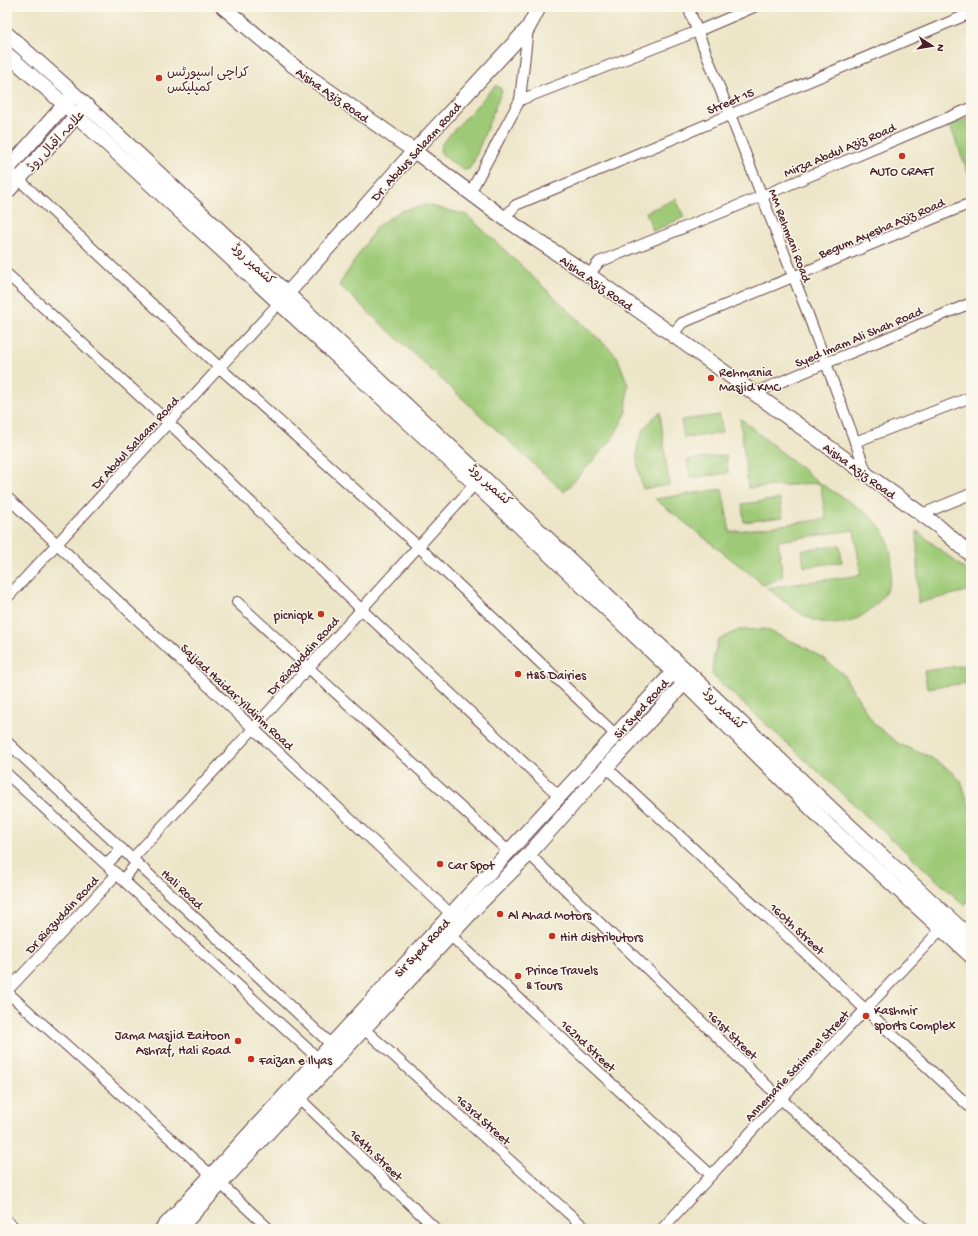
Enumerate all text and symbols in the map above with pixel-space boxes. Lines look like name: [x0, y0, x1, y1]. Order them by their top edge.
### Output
north arrow: [912, 26, 952, 66]
text: N: [933, 43, 946, 52]
street label: Aisha Aziz Road: [292, 65, 372, 128]
place label: کراچی اسپورٹس کمپلیکس: [167, 66, 249, 96]
marker: کراچی اسپورٹس کمپلیکس: [154, 73, 164, 83]
street label: Street 15: [705, 86, 757, 119]
street label: Dr. Abdus Salaam Road: [368, 99, 466, 206]
street label: علامہ اقبال روڈ: [24, 107, 89, 176]
street label: Mirza Abdul Aziz Road: [782, 120, 899, 182]
marker: AUTO CRAFT: [897, 151, 907, 161]
place label: AUTO CRAFT: [870, 165, 935, 180]
street label: MM Rehmani Road: [764, 187, 814, 286]
street label: Begum Ayesha Aziz Road: [816, 195, 949, 263]
street label: کشمیر روڈ: [227, 240, 278, 289]
street label: Aisha Aziz Road: [556, 253, 636, 316]
street label: Syed Imam Ali Shah Road: [793, 304, 926, 372]
place label: Rehmania Masjid KMC: [719, 366, 782, 396]
marker: Rehmania Masjid KMC: [706, 373, 716, 383]
street label: Dr Abdul Salaam Road: [88, 393, 184, 494]
street label: Aisha Aziz Road: [819, 441, 899, 504]
street label: کشمیر روڈ: [464, 461, 515, 510]
place label: picnicpk: [273, 609, 314, 624]
marker: picnicpk: [316, 609, 326, 619]
street label: Dr Riazuddin Road: [264, 613, 344, 700]
street label: Sajjad Haidar Yildirim Road: [177, 642, 297, 755]
marker: H&S Dairies: [513, 669, 523, 679]
place label: H&S Dairies: [526, 669, 587, 684]
street label: Sir Syed Road: [611, 676, 673, 742]
street label: کشمیر روڈ: [699, 685, 749, 734]
marker: Car Spot: [435, 859, 445, 869]
place label: Car Spot: [448, 859, 496, 874]
street label: Hali Road: [157, 867, 206, 914]
street label: Dr Riazuddin Road: [22, 873, 104, 958]
street label: 160th Street: [765, 900, 828, 960]
marker: Al Ahad Motors: [495, 909, 505, 919]
place label: Al Ahad Motors: [508, 909, 593, 924]
street label: Sir Syed Road: [392, 915, 455, 981]
marker: HiH distributors: [547, 931, 557, 941]
place label: HiH distributors: [560, 931, 644, 946]
place label: Prince Travels & Tours: [525, 964, 599, 994]
marker: Prince Travels & Tours: [513, 971, 523, 981]
place label: Kashmir sports Complex: [874, 1004, 956, 1034]
street label: 161st Street: [702, 1007, 761, 1065]
street label: Annemarie Schimmel Street: [742, 1007, 854, 1125]
marker: Kashmir sports Complex: [861, 1011, 871, 1021]
street label: 162nd Street: [556, 1017, 619, 1077]
place label: Jama Masjid Zaitoon Ashraf, Hali Road: [115, 1029, 231, 1059]
marker: Jama Masjid Zaitoon Ashraf, Hali Road: [233, 1036, 243, 1046]
marker: Faizan e Ilyas: [246, 1054, 256, 1064]
place label: Faizan e Ilyas: [258, 1054, 333, 1069]
street label: 163rd Street: [451, 1092, 514, 1150]
street label: 164th Street: [345, 1126, 406, 1186]

